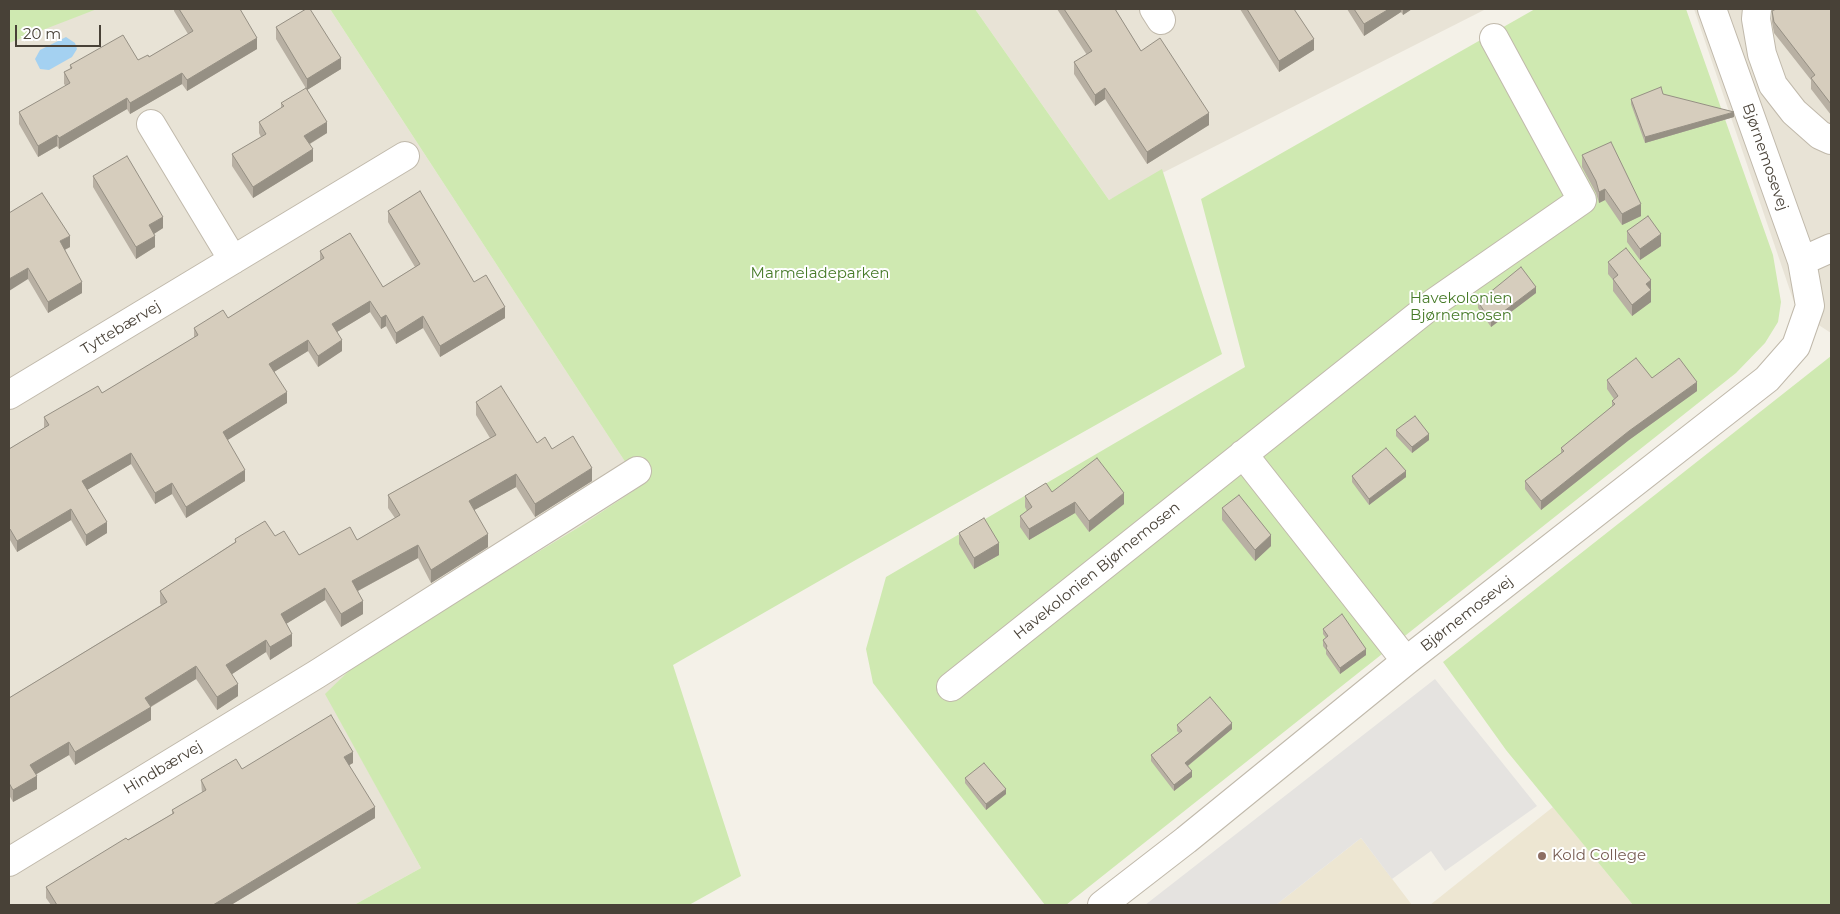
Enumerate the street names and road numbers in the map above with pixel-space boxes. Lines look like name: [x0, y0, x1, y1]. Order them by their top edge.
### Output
street label: Bjørnemosevej: [1738, 101, 1792, 213]
street label: Tyttebærvej: [78, 297, 164, 359]
street label: Havekolonien Bjørnemosen: [1010, 498, 1184, 644]
street label: Bjørnemosevej: [1417, 572, 1517, 656]
street label: Hindbærvej: [120, 737, 206, 799]

